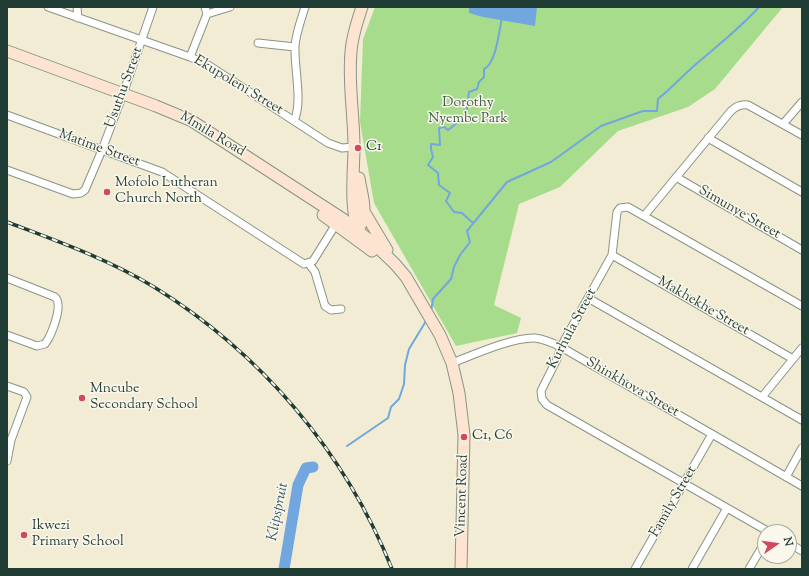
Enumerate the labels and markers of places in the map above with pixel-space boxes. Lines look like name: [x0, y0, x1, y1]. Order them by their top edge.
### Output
place label: C1: [366, 140, 382, 156]
marker: C1: [353, 143, 363, 153]
place label: Mofolo Lutheran Church North: [115, 176, 218, 208]
marker: Mofolo Lutheran Church North: [102, 187, 112, 197]
place label: Mncube Secondary School: [90, 382, 198, 414]
marker: Mncube Secondary School: [77, 393, 87, 403]
place label: C1, C6: [472, 429, 512, 445]
marker: C1, C6: [459, 432, 469, 442]
place label: Ikwezi Primary School: [32, 519, 124, 552]
marker: Ikwezi Primary School: [19, 530, 29, 540]

